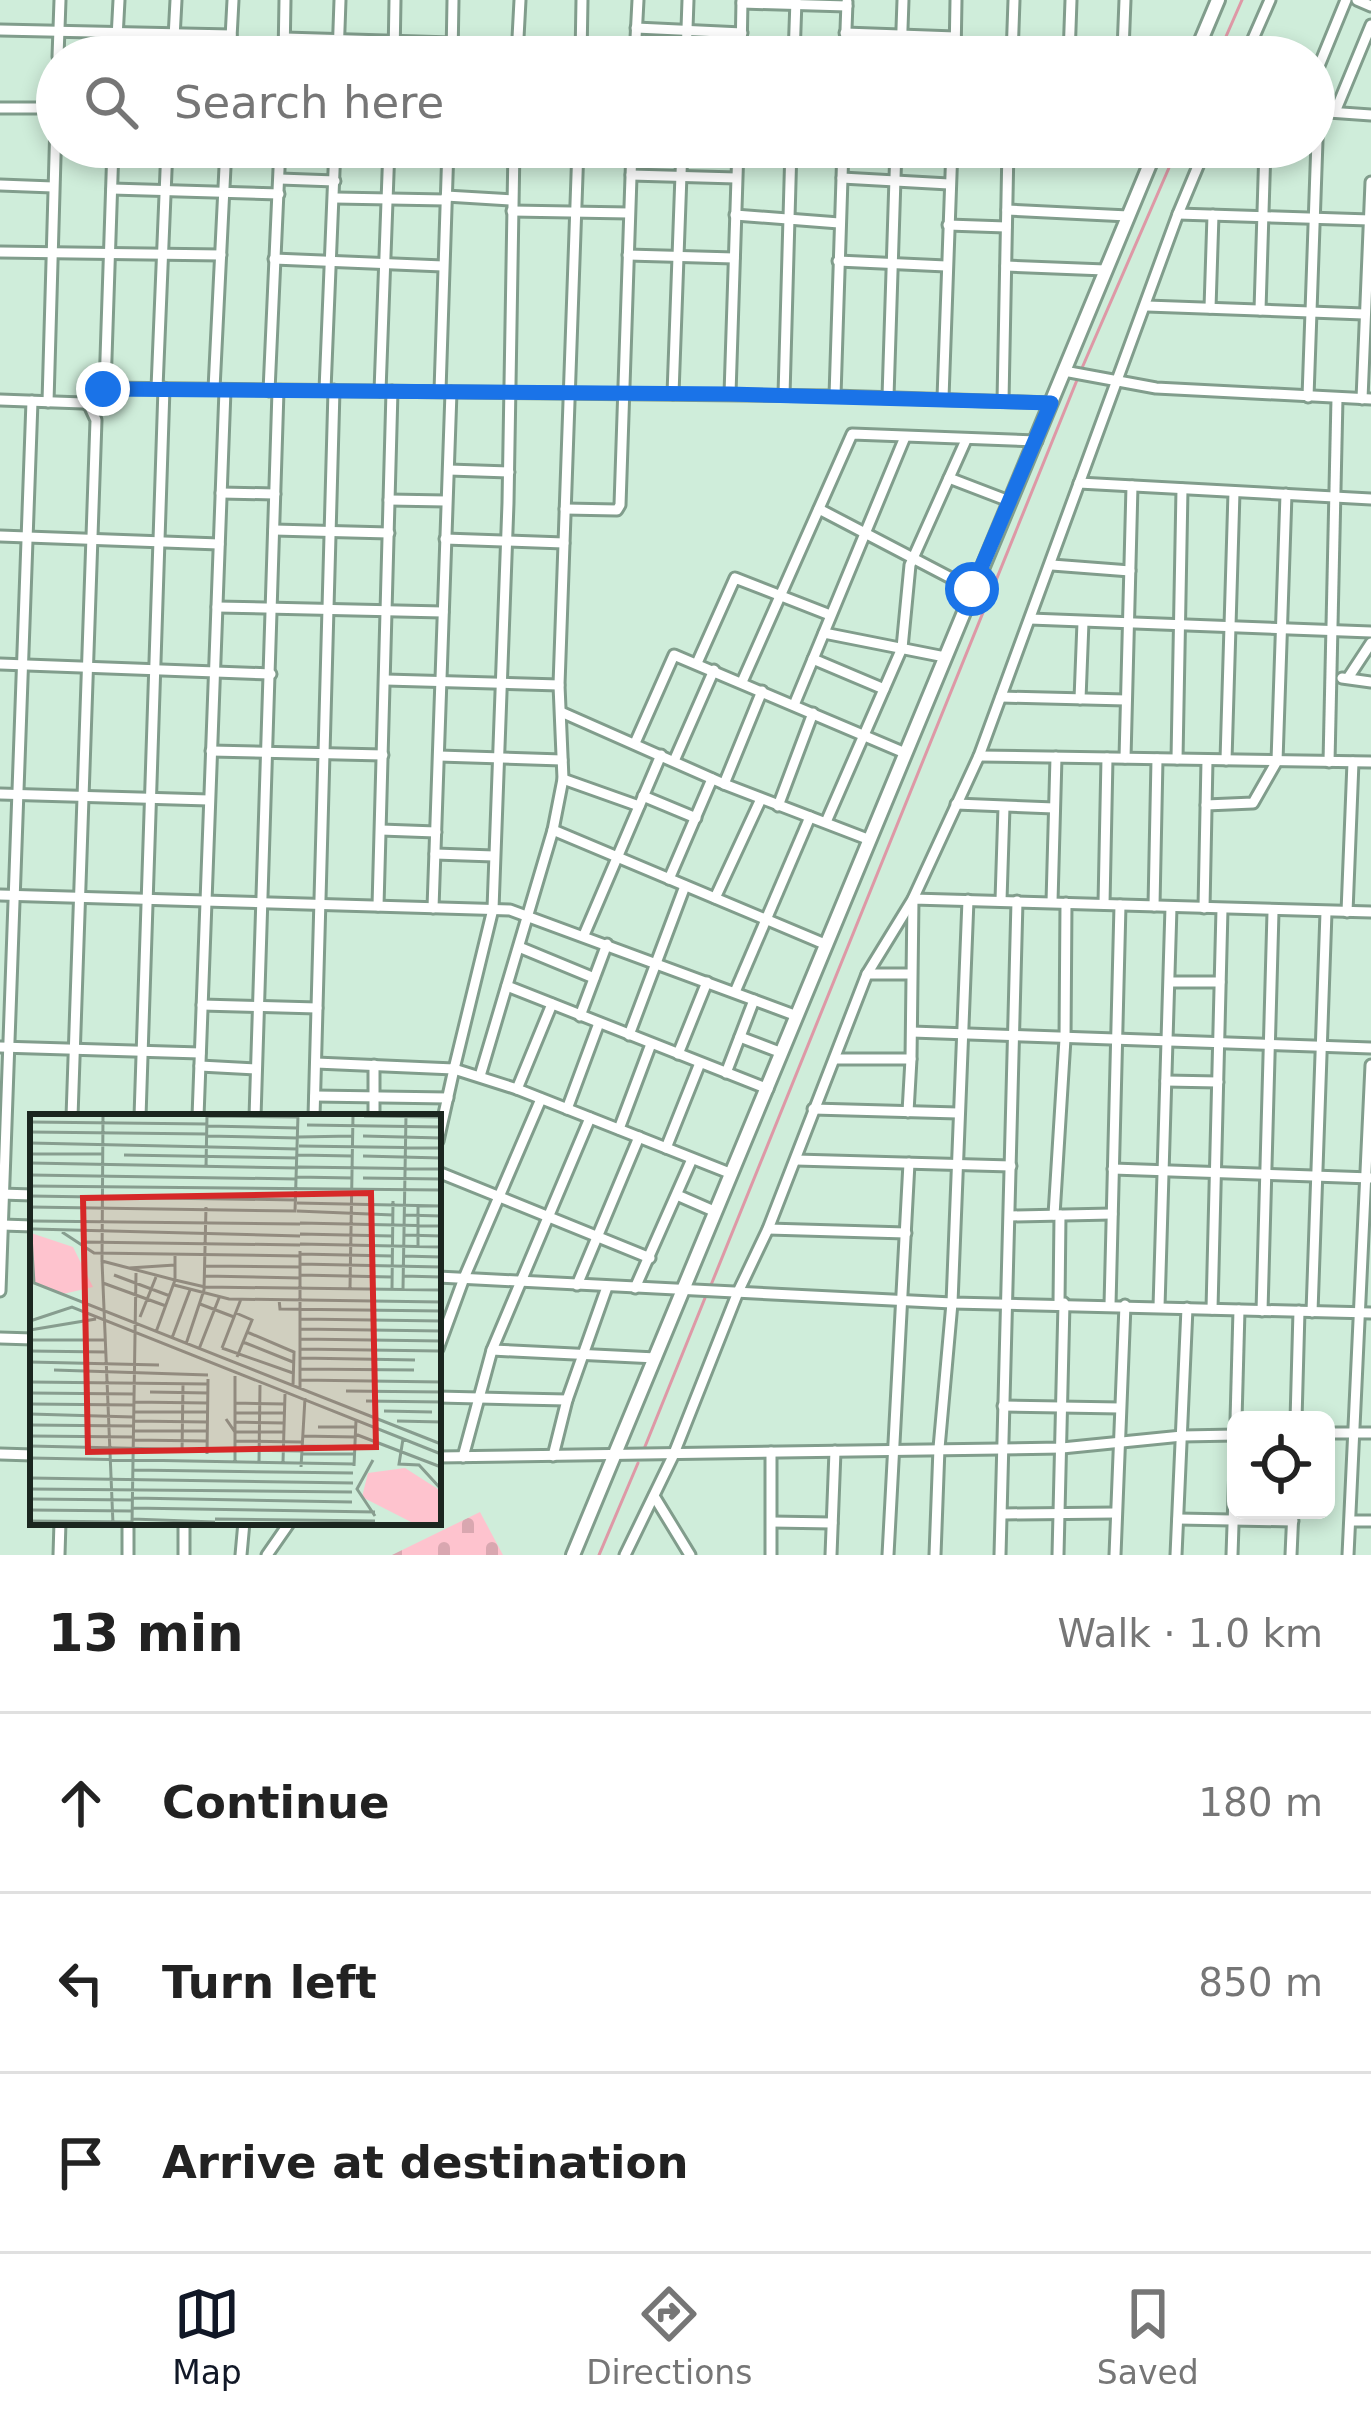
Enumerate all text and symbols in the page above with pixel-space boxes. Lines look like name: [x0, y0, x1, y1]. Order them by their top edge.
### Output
search box: [36, 36, 1335, 168]
icon: search: [78, 69, 144, 135]
text: Search here: [174, 76, 444, 129]
route end: [76, 362, 130, 416]
route start: [945, 562, 999, 616]
inset map: [30, 1114, 441, 1525]
map controls: [1227, 1411, 1335, 1519]
button: locate: [1227, 1411, 1335, 1519]
text: 13 min: [48, 1604, 244, 1663]
text: Walk · 1.0 km: [1057, 1611, 1323, 1656]
icon: ahead: [48, 1770, 114, 1836]
text: Continue: [162, 1776, 390, 1829]
text: 180 m: [1198, 1780, 1323, 1825]
icon: left: [48, 1950, 114, 2016]
text: Turn left: [162, 1956, 377, 2009]
text: 850 m: [1198, 1960, 1323, 2005]
icon: arrive: [48, 2130, 114, 2196]
text: Arrive at destination: [162, 2136, 688, 2189]
tab: Map: [172, 2281, 242, 2392]
tab: Directions: [586, 2281, 752, 2392]
tab: Saved: [1097, 2281, 1199, 2392]

